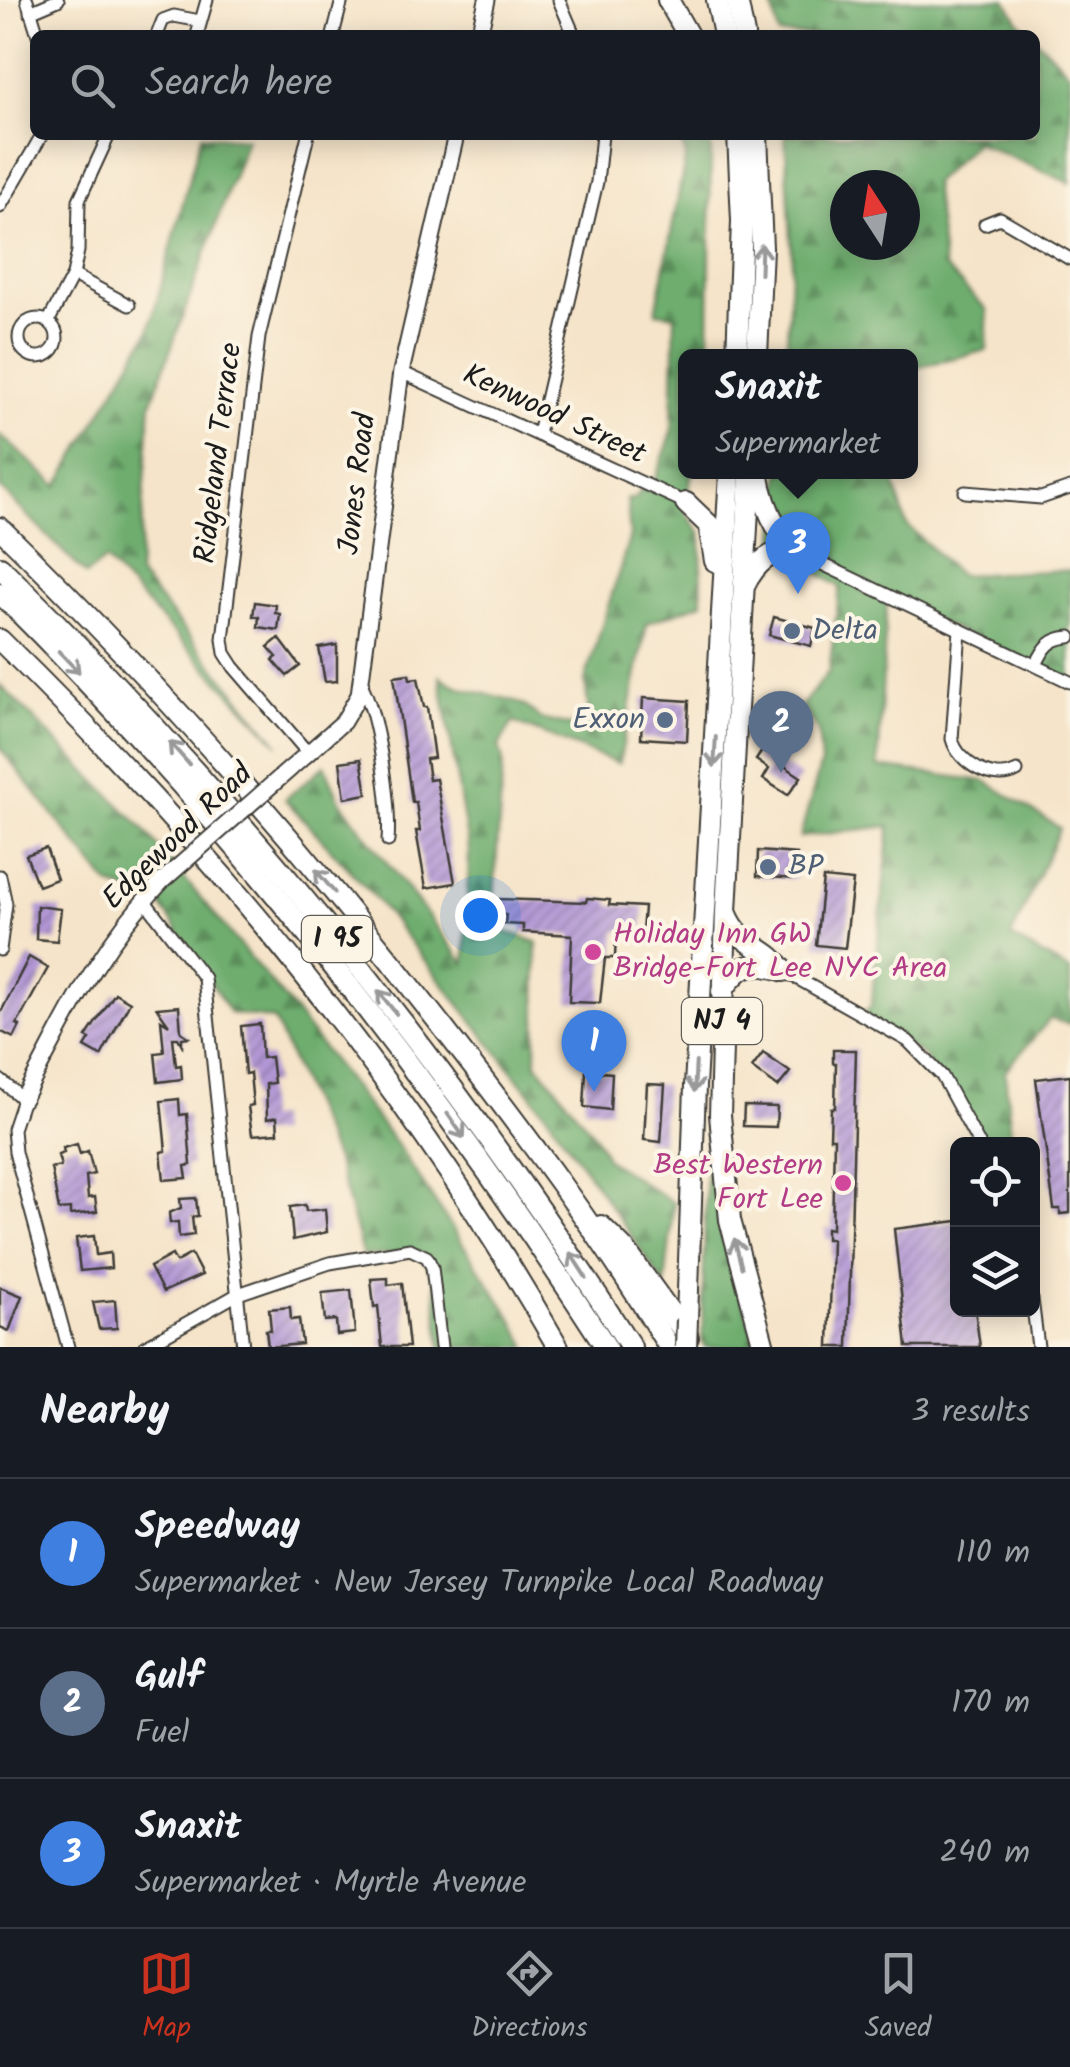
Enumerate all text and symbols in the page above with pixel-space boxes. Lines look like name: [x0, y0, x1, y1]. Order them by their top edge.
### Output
search box: [30, 30, 1040, 140]
text: Search here: [145, 55, 332, 115]
icon: search: [65, 58, 120, 113]
north arrow: [830, 170, 920, 260]
one-way arrow: [752, 244, 771, 276]
street label: Ridgeland Terrace: [182, 340, 256, 566]
popup: [678, 349, 918, 479]
street label: Kenwood Street: [454, 351, 654, 479]
text: Snaxit: [715, 359, 822, 419]
street label: Jones Road: [326, 410, 391, 557]
text: Supermarket: [715, 419, 881, 470]
pin: 3: [766, 512, 830, 594]
place label: Delta: [812, 607, 878, 655]
marker: Delta: [781, 620, 803, 642]
one-way arrow: [56, 650, 80, 674]
pin: 2: [748, 690, 814, 773]
place label: Exxon: [572, 696, 645, 744]
marker: Exxon: [654, 709, 676, 731]
one-way arrow: [705, 736, 724, 768]
one-way arrow: [168, 741, 191, 766]
street label: Edgewood Road: [91, 751, 265, 922]
place label: BP: [788, 843, 824, 891]
marker: BP: [757, 856, 779, 878]
one-way arrow: [314, 868, 336, 894]
your location: [455, 890, 506, 941]
place label: Holiday Inn GW Bridge-Fort Lee NYC Area: [613, 911, 947, 993]
road number: I 95: [302, 916, 372, 962]
marker: Holiday Inn GW Bridge-Fort Lee NYC Area: [582, 941, 604, 963]
one-way arrow: [377, 990, 399, 1016]
road number: NJ 4: [682, 998, 762, 1044]
pin: 1: [562, 1010, 626, 1092]
one-way arrow: [685, 1060, 704, 1092]
one-way arrow: [445, 1112, 466, 1139]
map controls: [950, 1137, 1040, 1317]
button: locate: [950, 1137, 1040, 1227]
place label: Best Western Fort Lee: [653, 1142, 823, 1224]
marker: Best Western Fort Lee: [832, 1172, 854, 1194]
button: layers: [950, 1227, 1040, 1317]
one-way arrow: [727, 1238, 746, 1269]
one-way arrow: [568, 1252, 589, 1280]
text: Nearby: [40, 1379, 169, 1446]
text: 3 results: [911, 1387, 1030, 1438]
text: Speedway: [135, 1498, 300, 1558]
text: 1: [68, 1528, 77, 1579]
text: 110 m: [956, 1528, 1030, 1579]
text: Supermarket · New Jersey Turnpike Local Roadway: [135, 1558, 823, 1609]
text: Gulf: [135, 1648, 203, 1708]
text: 2: [63, 1678, 82, 1729]
text: 170 m: [951, 1678, 1030, 1729]
text: Fuel: [135, 1708, 189, 1759]
text: Snaxit: [135, 1798, 241, 1858]
text: 3: [64, 1828, 81, 1879]
text: 240 m: [939, 1828, 1030, 1879]
text: Supermarket · Myrtle Avenue: [135, 1858, 526, 1909]
tab: Map: [139, 1946, 194, 2051]
tab: Directions: [471, 1946, 587, 2051]
tab: Saved: [865, 1946, 931, 2051]

